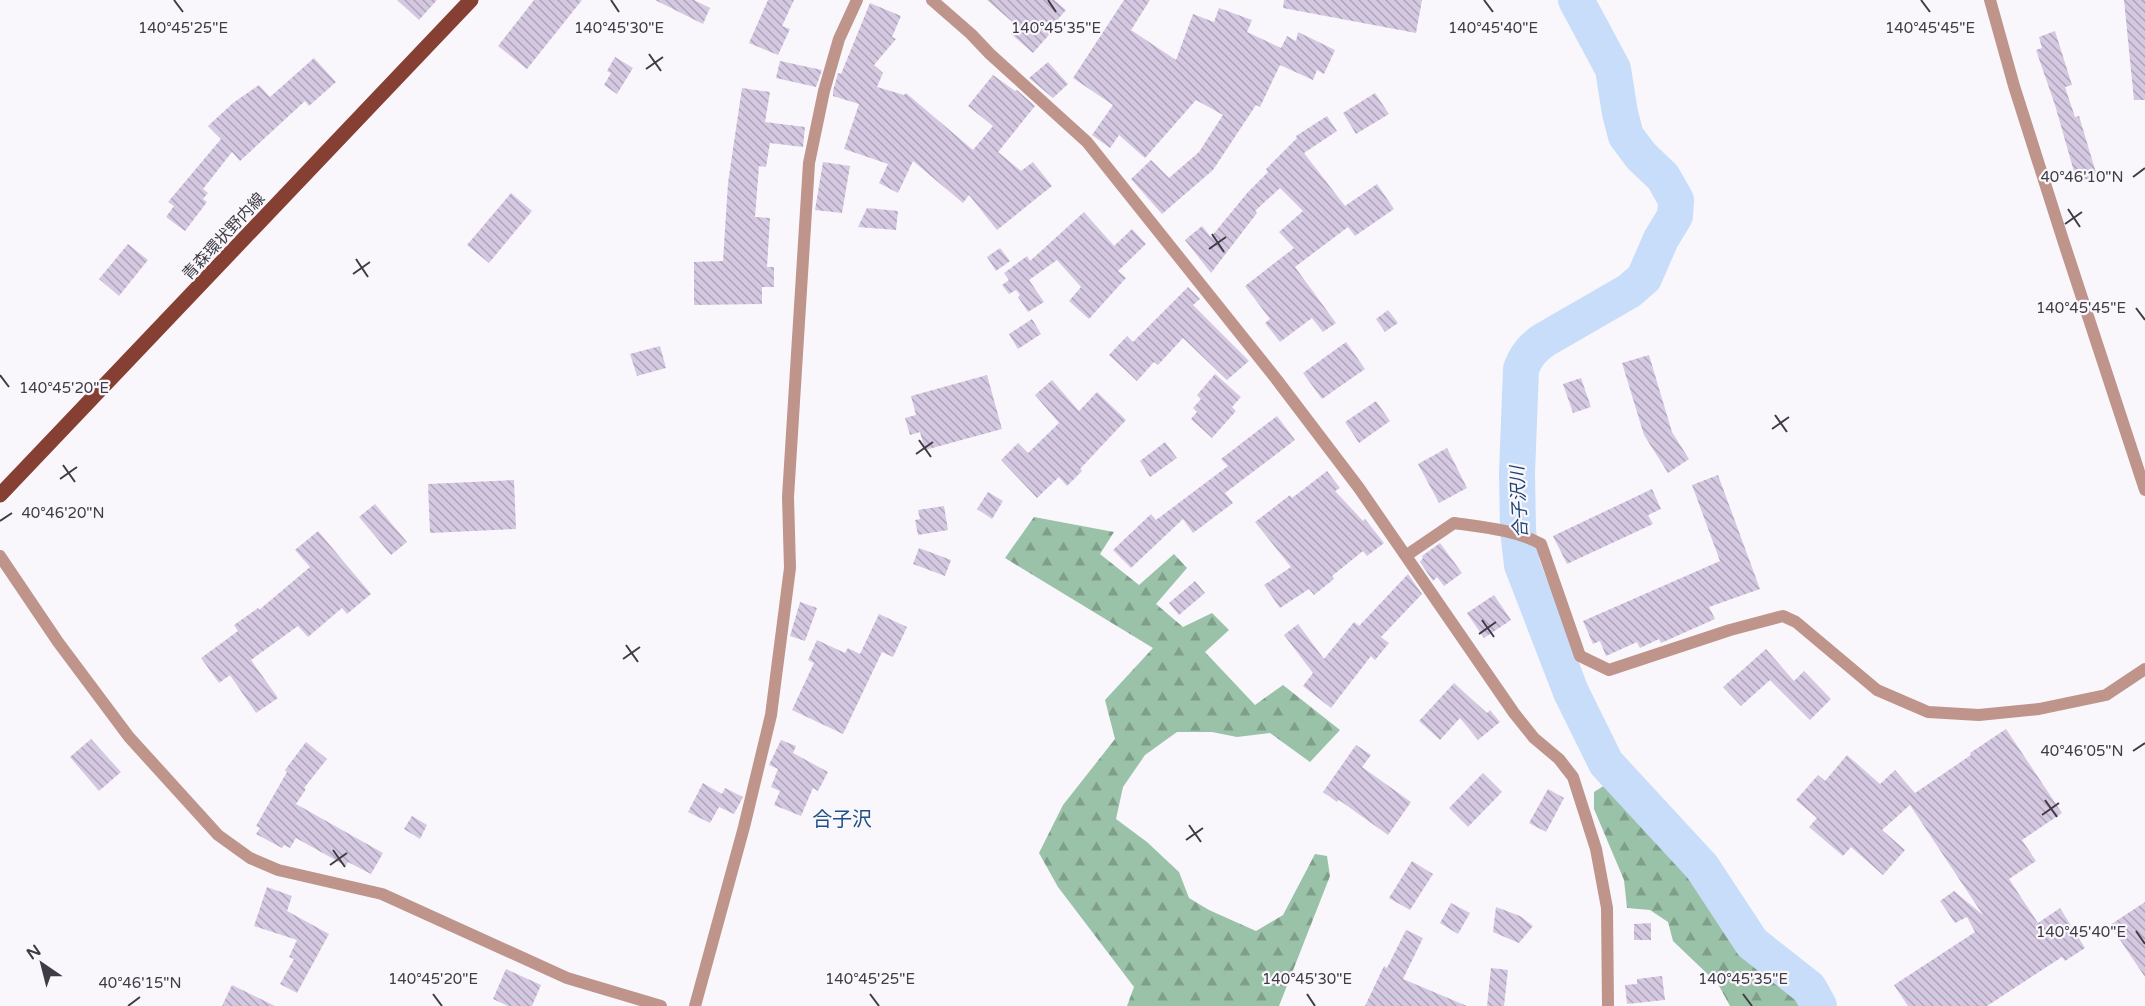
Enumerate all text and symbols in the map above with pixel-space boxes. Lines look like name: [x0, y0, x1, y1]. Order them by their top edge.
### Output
text: 140°45'25"E: [138, 19, 228, 37]
text: 140°45'30"E: [574, 19, 664, 37]
text: 140°45'35"E: [1011, 19, 1101, 37]
text: 140°45'40"E: [1448, 19, 1538, 37]
text: 140°45'45"E: [1885, 19, 1975, 37]
text: 40°46'10"N: [2040, 168, 2124, 186]
street label: 青森環状野内線: [178, 189, 269, 284]
text: 140°45'45"E: [2036, 299, 2126, 317]
text: 140°45'20"E: [19, 379, 109, 397]
water label: 合子沢川: [1506, 463, 1532, 539]
text: 40°46'20"N: [21, 504, 105, 522]
text: 40°46'05"N: [2040, 742, 2124, 760]
district label: 合子沢: [812, 808, 872, 832]
text: 140°45'40"E: [2036, 923, 2126, 941]
north arrow: [12, 934, 72, 994]
text: N: [23, 941, 45, 964]
text: 140°45'20"E: [388, 970, 478, 988]
text: 140°45'25"E: [825, 970, 915, 988]
text: 140°45'30"E: [1262, 970, 1352, 988]
text: 140°45'35"E: [1698, 970, 1788, 988]
text: 40°46'15"N: [98, 974, 182, 992]

